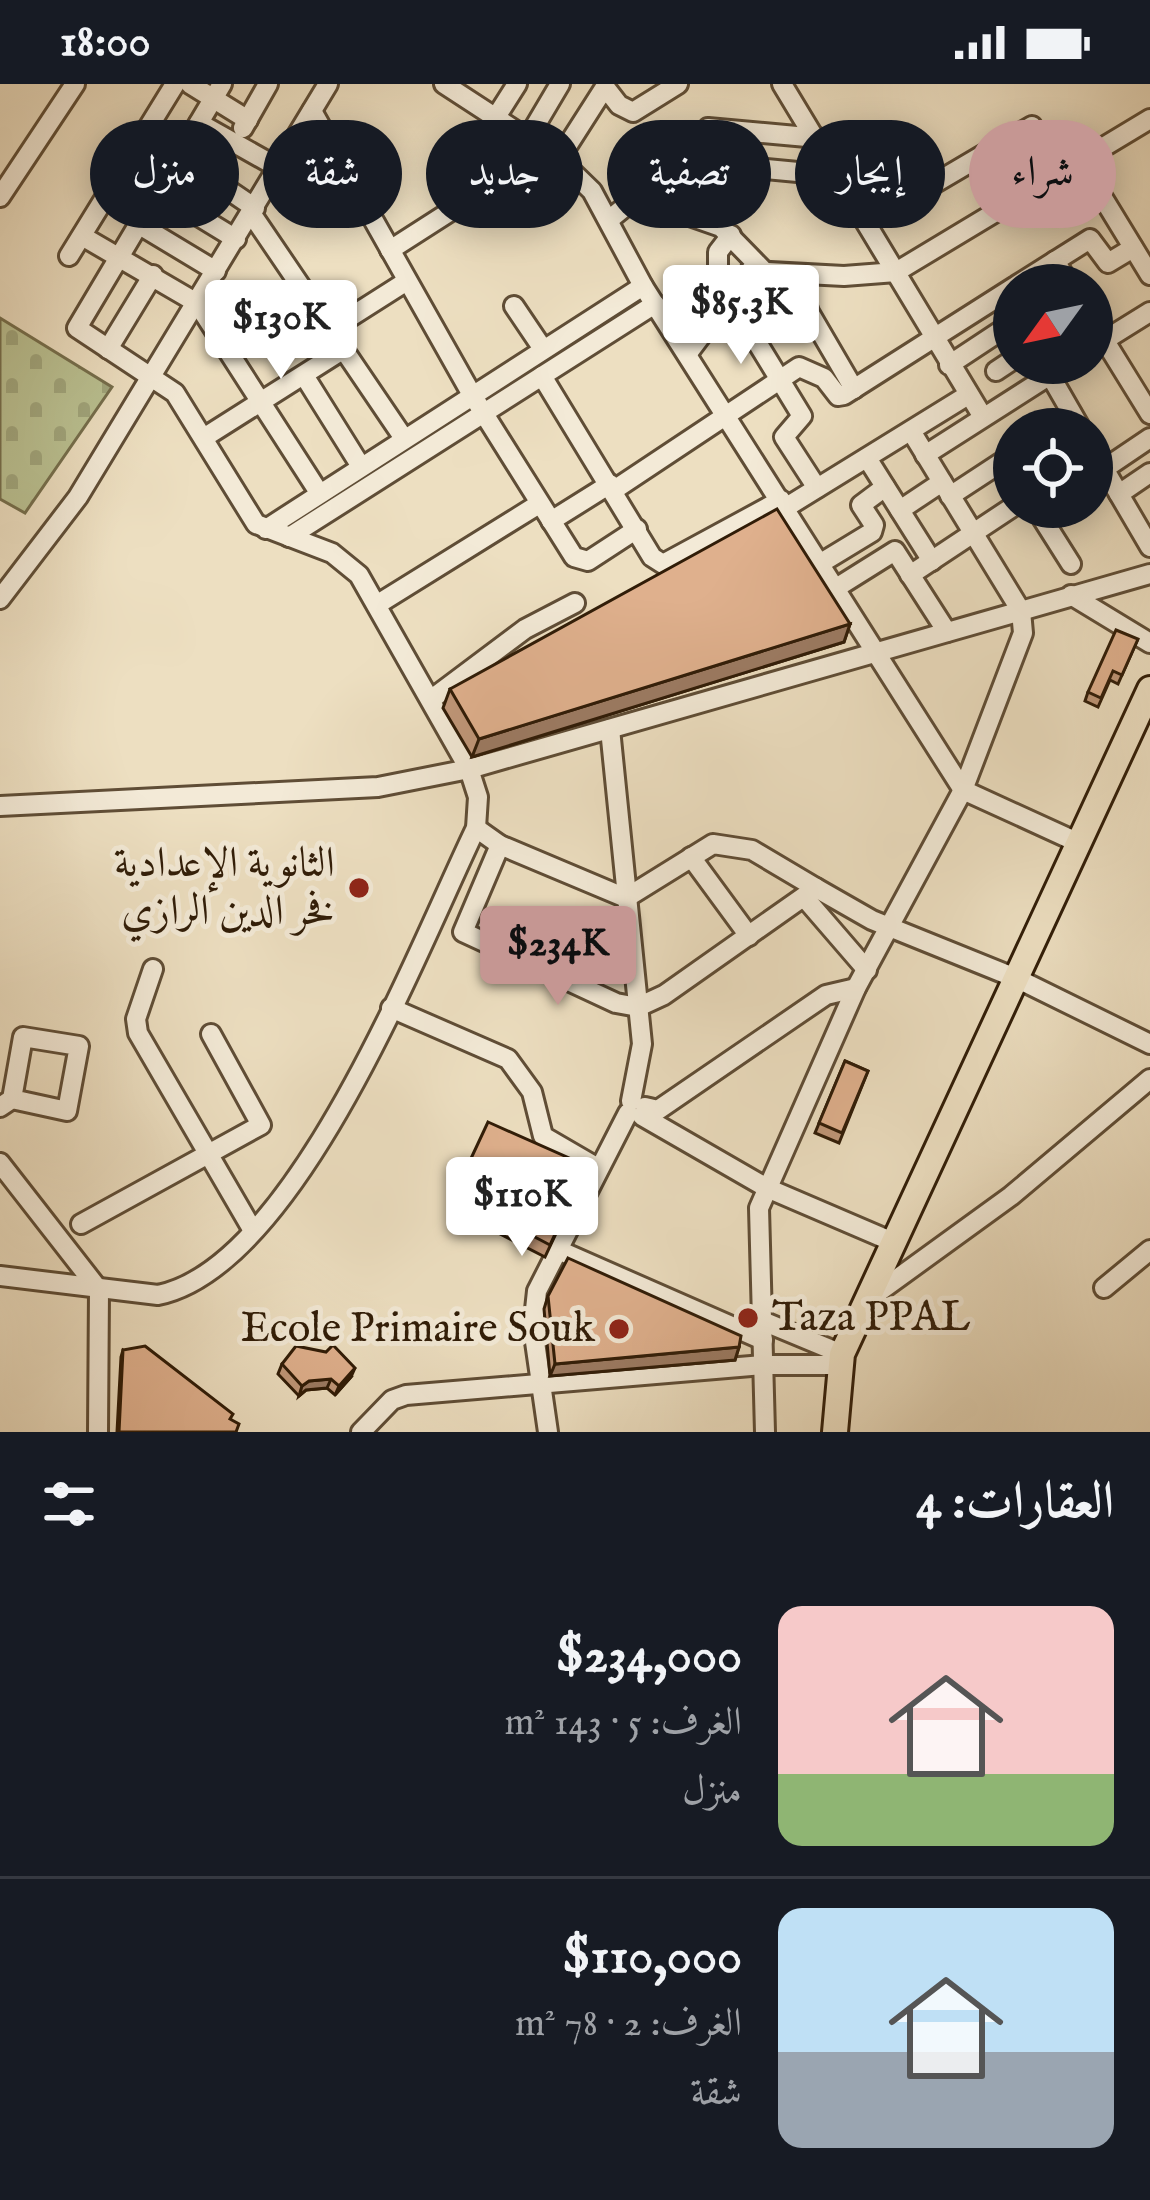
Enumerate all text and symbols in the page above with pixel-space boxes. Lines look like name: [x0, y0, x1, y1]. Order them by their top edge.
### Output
text: 18:00: [60, 14, 150, 71]
chip: منزل: [90, 120, 239, 228]
chip: شقة: [263, 120, 402, 228]
chip: جديد: [426, 120, 583, 228]
chip: تصفية: [607, 120, 771, 228]
chip: إيجار: [795, 120, 945, 228]
chip: شراء: [969, 120, 1116, 228]
north arrow: [993, 264, 1113, 384]
map controls: [993, 264, 1113, 528]
pin: $85.3K: [643, 265, 839, 367]
text: $85.3K: [690, 279, 792, 328]
pin: $130K: [197, 280, 365, 382]
text: $130K: [232, 294, 330, 343]
button: locate: [993, 408, 1113, 528]
place label: الثانوية الإعدادية فخر الدين الرازي: [114, 838, 335, 942]
marker: الثانوية الإعدادية فخر الدين الرازي: [346, 875, 372, 901]
pin: $234K: [474, 906, 642, 1008]
text: $234K: [507, 920, 609, 969]
pin: $110K: [438, 1157, 606, 1259]
text: $110K: [473, 1171, 571, 1220]
place label: Taza PPAL: [772, 1292, 970, 1345]
place label: Ecole Primaire Souk: [241, 1303, 596, 1356]
marker: Taza PPAL: [735, 1305, 761, 1331]
marker: Ecole Primaire Souk: [606, 1316, 632, 1342]
icon: filters: [36, 1471, 102, 1537]
text: العقارات: 4: [916, 1471, 1114, 1536]
text: $234,000: [556, 1625, 742, 1690]
icon: home: [874, 1654, 1018, 1798]
text: الغرف: 5 · 143 m²: [504, 1699, 742, 1748]
text: منزل: [682, 1768, 742, 1817]
text: $110,000: [562, 1926, 742, 1991]
icon: home: [874, 1956, 1018, 2100]
text: الغرف: 2 · 78 m²: [515, 2000, 742, 2049]
text: شقة: [690, 2069, 742, 2118]

